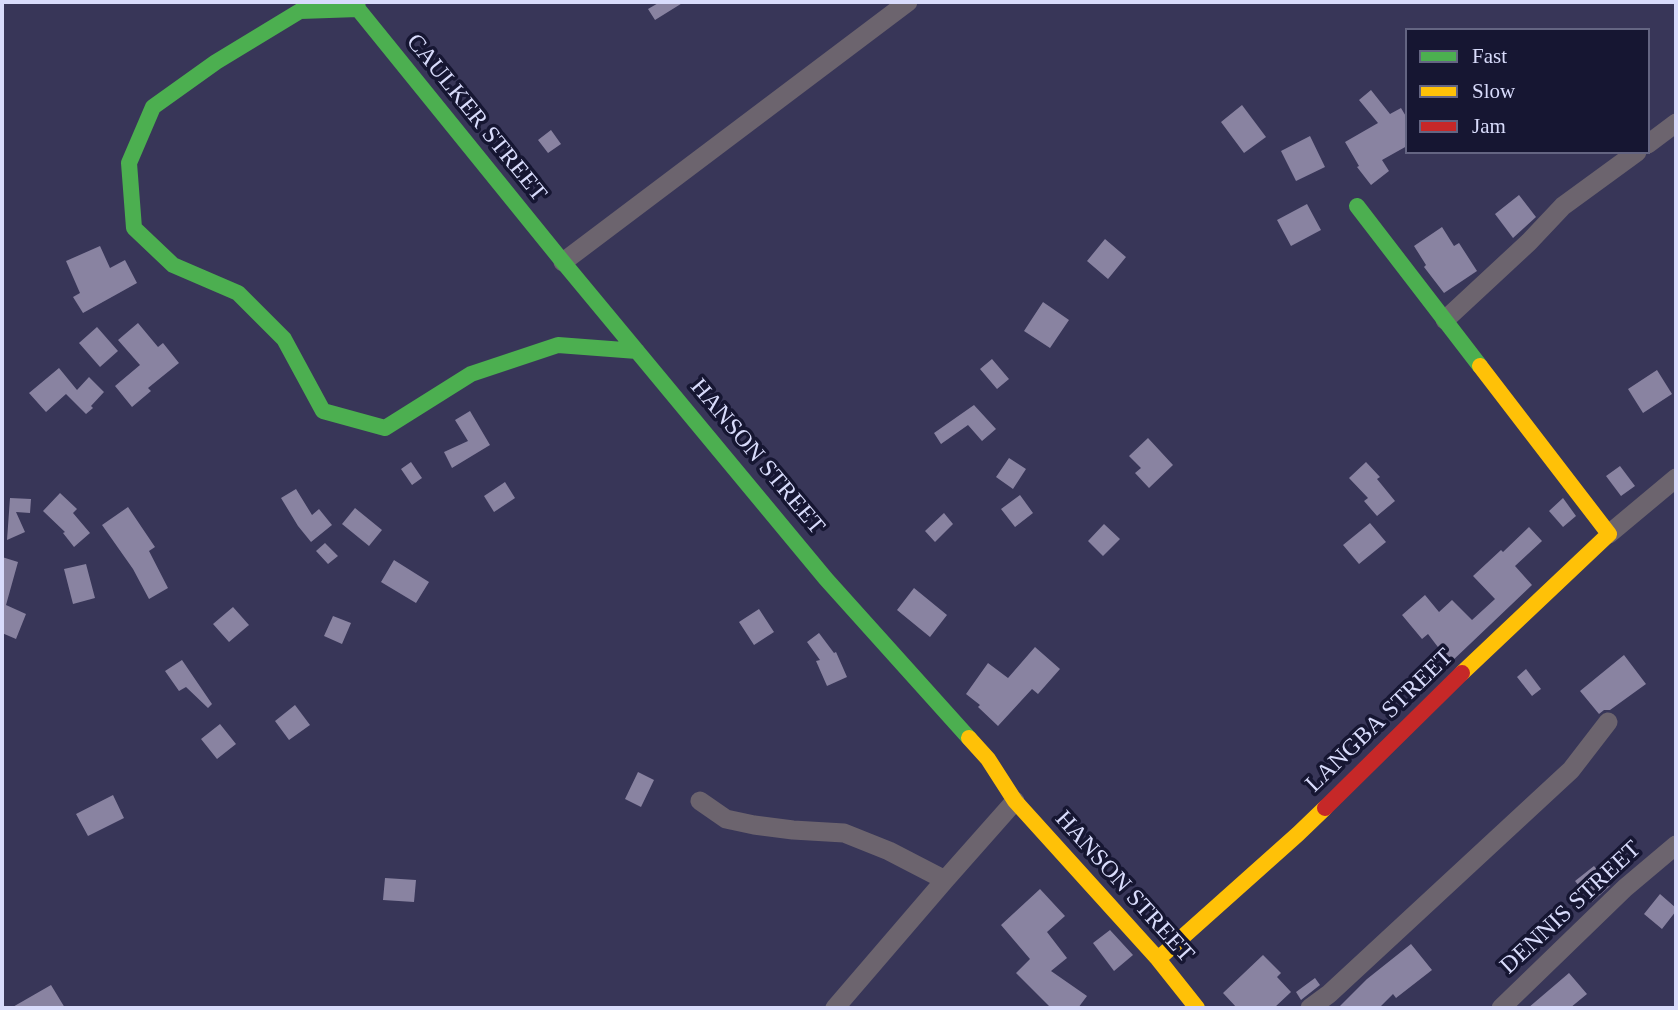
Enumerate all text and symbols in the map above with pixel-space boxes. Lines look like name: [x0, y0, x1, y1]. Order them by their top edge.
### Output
street label: CAULKER STREET: [400, 28, 552, 208]
legend: [1405, 28, 1650, 154]
text: Fast: [1472, 44, 1507, 68]
text: Slow: [1472, 79, 1515, 103]
text: Jam: [1472, 114, 1506, 138]
street label: HANSON STREET: [684, 373, 830, 541]
street label: LANGBA STREET: [1300, 643, 1460, 799]
street label: HANSON STREET: [1048, 805, 1200, 969]
street label: DENNIS STREET: [1495, 835, 1647, 981]

